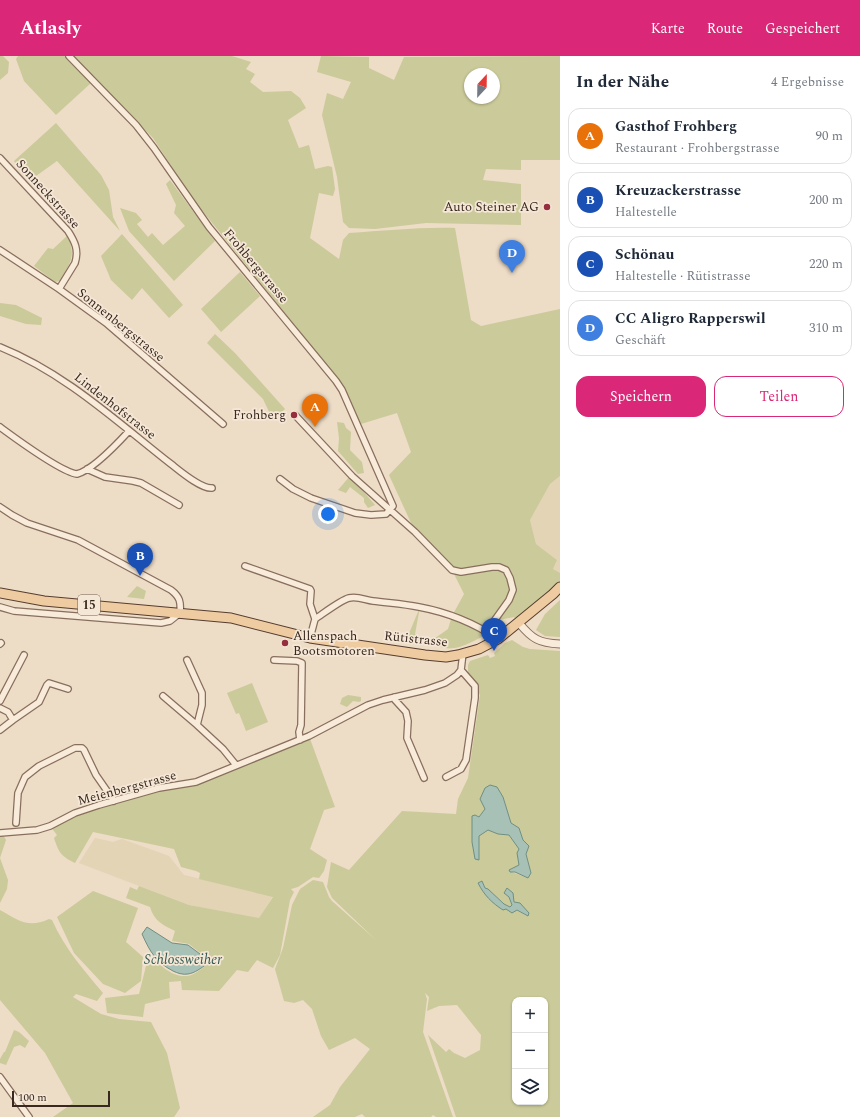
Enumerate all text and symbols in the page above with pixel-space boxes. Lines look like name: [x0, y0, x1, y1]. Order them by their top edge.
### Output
text: Atlasly: [20, 14, 81, 43]
text: Karte: [651, 18, 685, 39]
text: Route: [707, 18, 743, 39]
text: Gespeichert: [765, 18, 840, 39]
north arrow: [464, 68, 500, 104]
text: In der Nähe: [576, 69, 669, 95]
text: 4 Ergebnisse: [771, 72, 844, 92]
text: Gasthof Frohberg: [615, 115, 737, 138]
text: A: [585, 126, 595, 146]
text: 90 m: [816, 126, 843, 146]
text: Restaurant · Frohbergstrasse: [615, 138, 779, 158]
street label: Sonneckstrasse: [11, 155, 85, 233]
text: Kreuzackerstrasse: [615, 179, 741, 202]
text: B: [585, 190, 595, 210]
text: 200 m: [809, 190, 843, 210]
place label: Auto Steiner AG: [444, 197, 539, 217]
marker: Auto Steiner AG: [542, 202, 552, 212]
text: Haltestelle: [615, 202, 677, 222]
street label: Frohbergstrasse: [219, 224, 293, 308]
pin: D: [499, 240, 525, 273]
text: Schönau: [615, 243, 674, 266]
text: C: [585, 254, 595, 274]
text: 220 m: [809, 254, 843, 274]
text: Haltestelle · Rütistrasse: [615, 266, 750, 286]
street label: Sonnenbergstrasse: [73, 283, 169, 367]
text: CC Aligro Rapperswil: [615, 307, 766, 330]
text: D: [585, 318, 595, 338]
text: 310 m: [809, 318, 843, 338]
text: Geschäft: [615, 330, 666, 350]
street label: Lindenhofstrasse: [70, 368, 160, 444]
button: Speichern: [576, 376, 706, 417]
button: Teilen: [714, 376, 844, 417]
pin: A: [302, 394, 328, 427]
place label: Frohberg: [233, 405, 286, 425]
marker: Frohberg: [289, 410, 299, 420]
your location: [318, 504, 338, 524]
pin: B: [127, 543, 153, 576]
road number: 15: [78, 595, 100, 615]
pin: C: [481, 618, 507, 651]
place label: Allenspach Bootsmotoren: [293, 626, 375, 661]
street label: Rütistrasse: [383, 626, 449, 652]
marker: Allenspach Bootsmotoren: [280, 638, 290, 648]
street label: Meienbergstrasse: [75, 765, 179, 811]
water label: Schlossweiher: [144, 949, 222, 970]
map controls: [512, 997, 548, 1105]
button: +: [512, 997, 548, 1033]
button: −: [512, 1033, 548, 1069]
button: layers: [512, 1069, 548, 1105]
scale bar: [12, 1089, 110, 1108]
text: 100 m: [18, 1089, 47, 1106]

